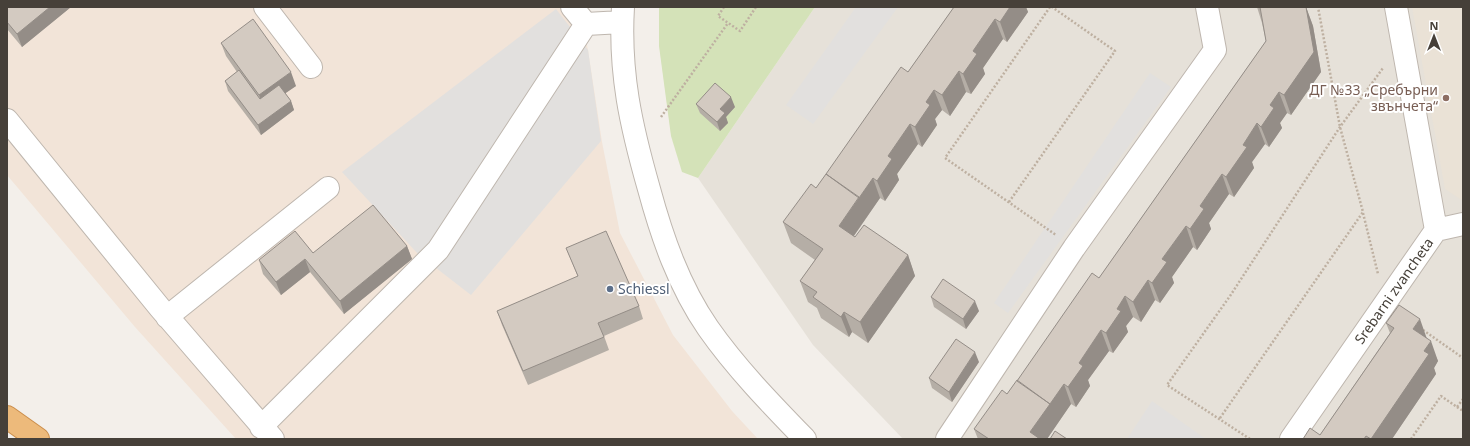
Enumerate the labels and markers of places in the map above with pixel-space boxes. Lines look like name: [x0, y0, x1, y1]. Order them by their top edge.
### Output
place label: ДГ №33 „Сребърни звънчета“: [1309, 80, 1438, 115]
marker: ДГ №33 „Сребърни звънчета“: [1441, 93, 1451, 103]
place label: Schiessl: [618, 279, 670, 298]
marker: Schiessl: [605, 284, 615, 294]

